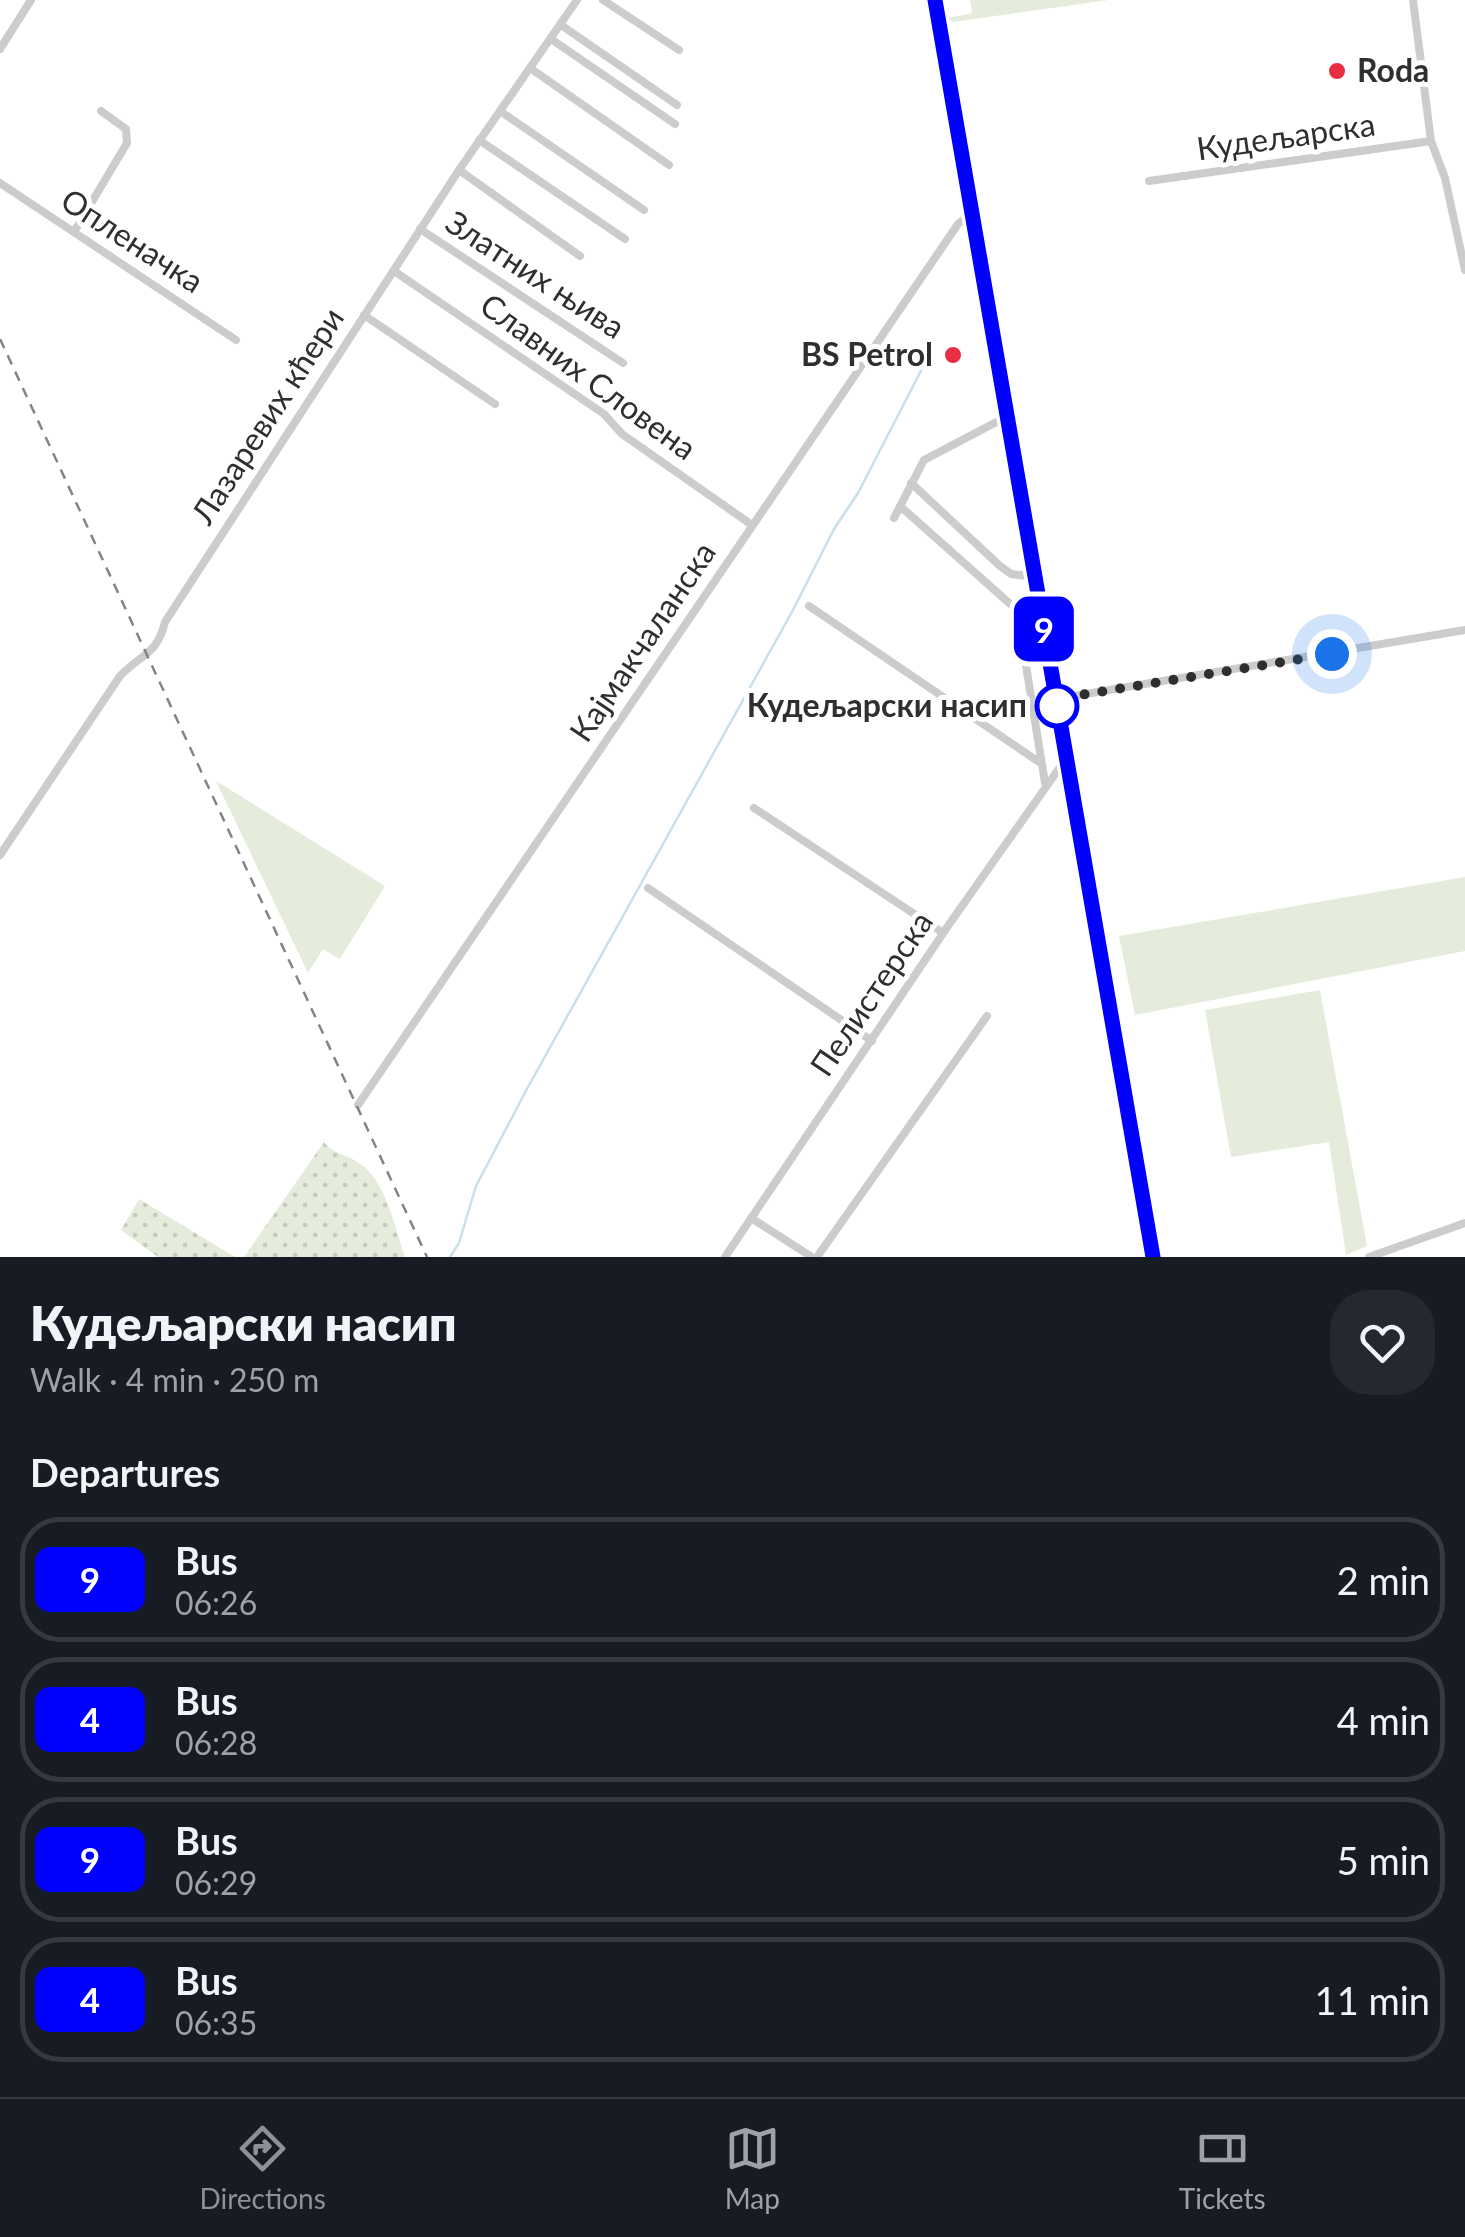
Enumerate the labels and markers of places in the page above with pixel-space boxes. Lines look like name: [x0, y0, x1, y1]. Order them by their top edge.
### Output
place label: Roda: [1357, 50, 1429, 89]
marker: Roda: [1326, 60, 1348, 82]
place label: BS Petrol: [801, 334, 933, 373]
marker: BS Petrol: [942, 344, 964, 366]
place label: Кудељарски насип: [747, 685, 1027, 724]
marker: Кудељарски насип: [1036, 685, 1078, 727]

